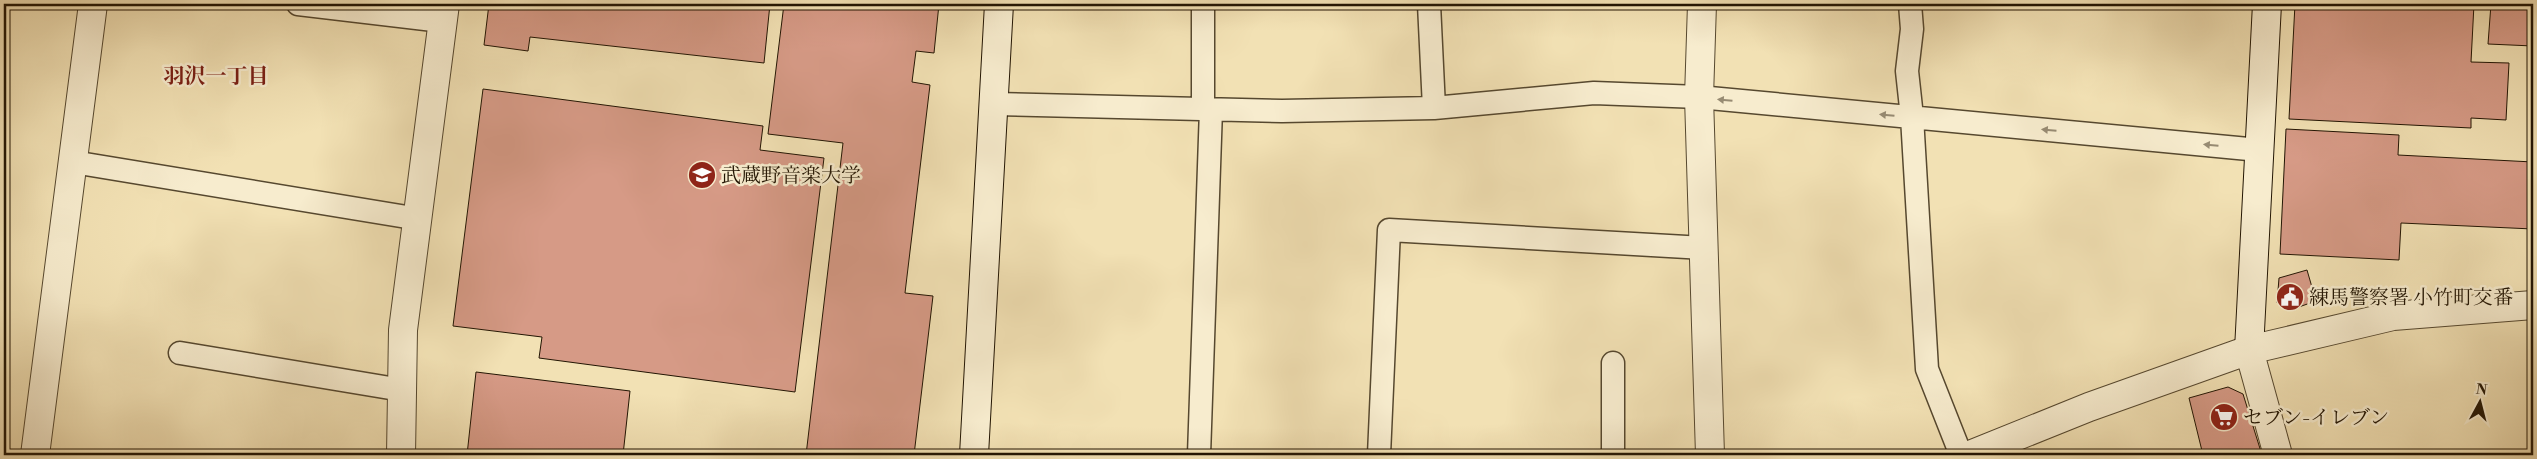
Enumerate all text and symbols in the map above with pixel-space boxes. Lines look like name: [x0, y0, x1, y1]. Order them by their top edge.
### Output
district label: 羽沢一丁目: [164, 64, 269, 90]
one-way arrow: [1717, 95, 1733, 103]
one-way arrow: [1879, 110, 1895, 118]
one-way arrow: [2041, 126, 2057, 134]
one-way arrow: [2202, 141, 2218, 149]
school or university icon: 武蔵野音楽大学: [687, 160, 717, 190]
place label: 武蔵野音楽大学: [721, 164, 861, 189]
public building icon: 練馬警察署 小竹町交番: [2275, 282, 2305, 312]
place label: 練馬警察署 小竹町交番: [2309, 286, 2513, 311]
north arrow: [2454, 376, 2504, 426]
text: N: [2475, 380, 2488, 400]
supermarket icon: セブン-イレブン: [2209, 402, 2239, 432]
place label: セブン-イレブン: [2243, 406, 2389, 431]

